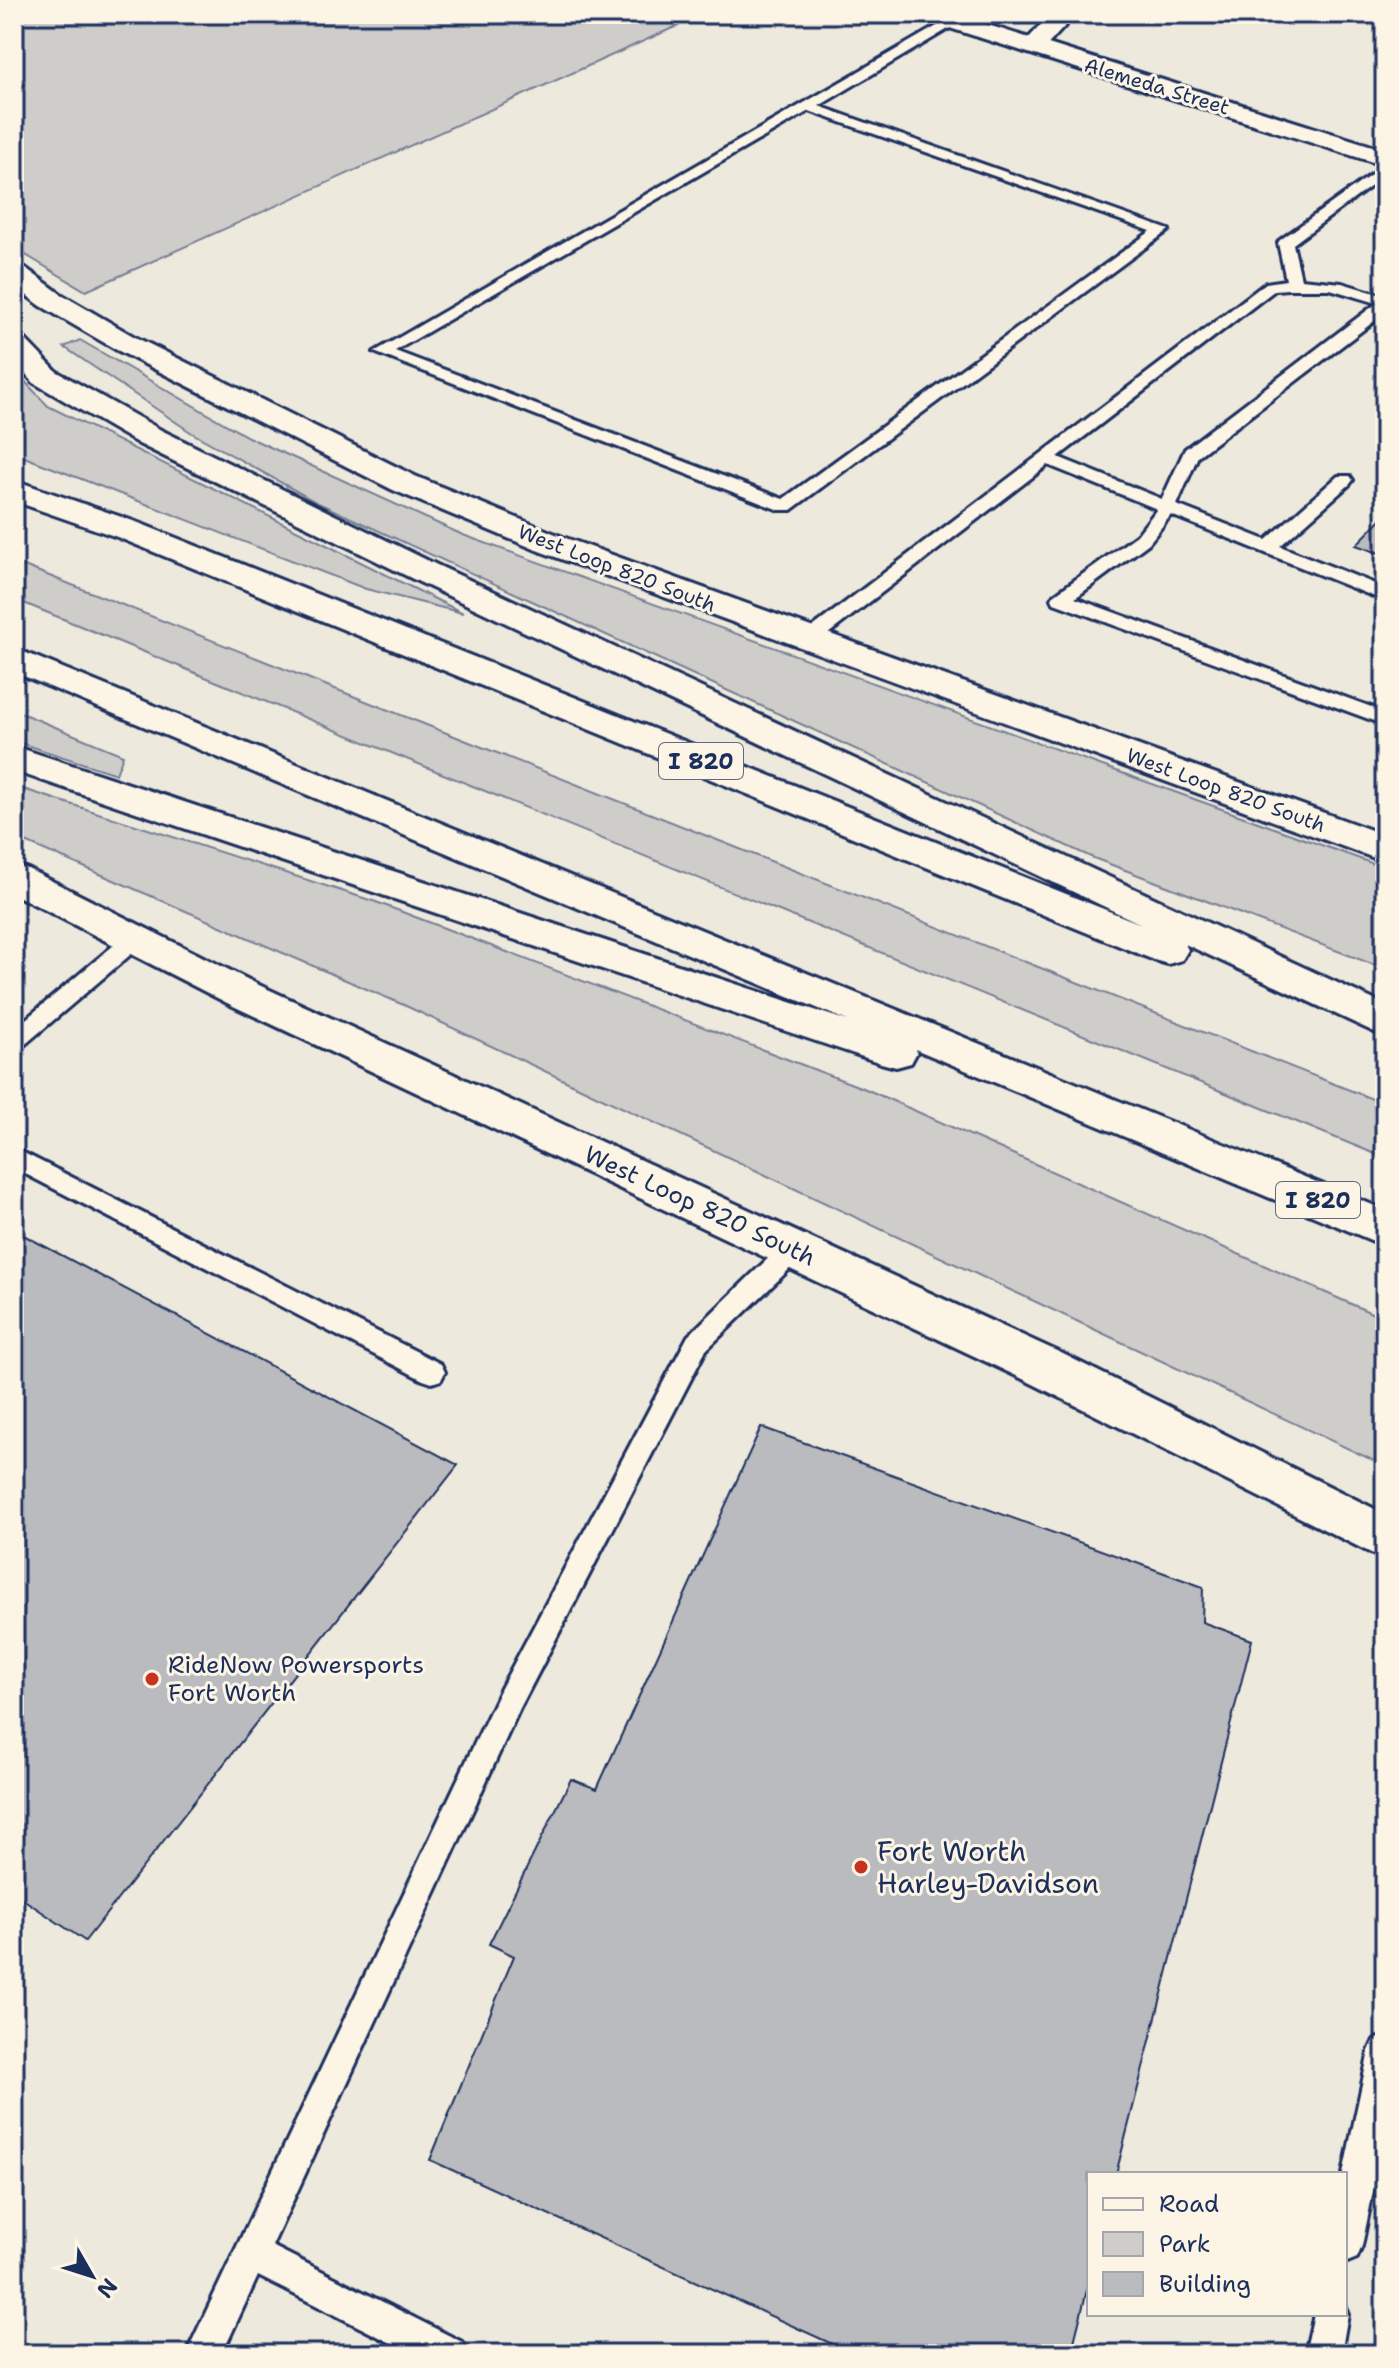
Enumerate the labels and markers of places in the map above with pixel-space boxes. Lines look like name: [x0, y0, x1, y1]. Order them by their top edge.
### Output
place label: RideNow Powersports Fort Worth: [168, 1649, 424, 1709]
marker: RideNow Powersports Fort Worth: [143, 1670, 161, 1688]
place label: Fort Worth Harley-Davidson: [877, 1832, 1099, 1902]
marker: Fort Worth Harley-Davidson: [852, 1858, 870, 1876]

